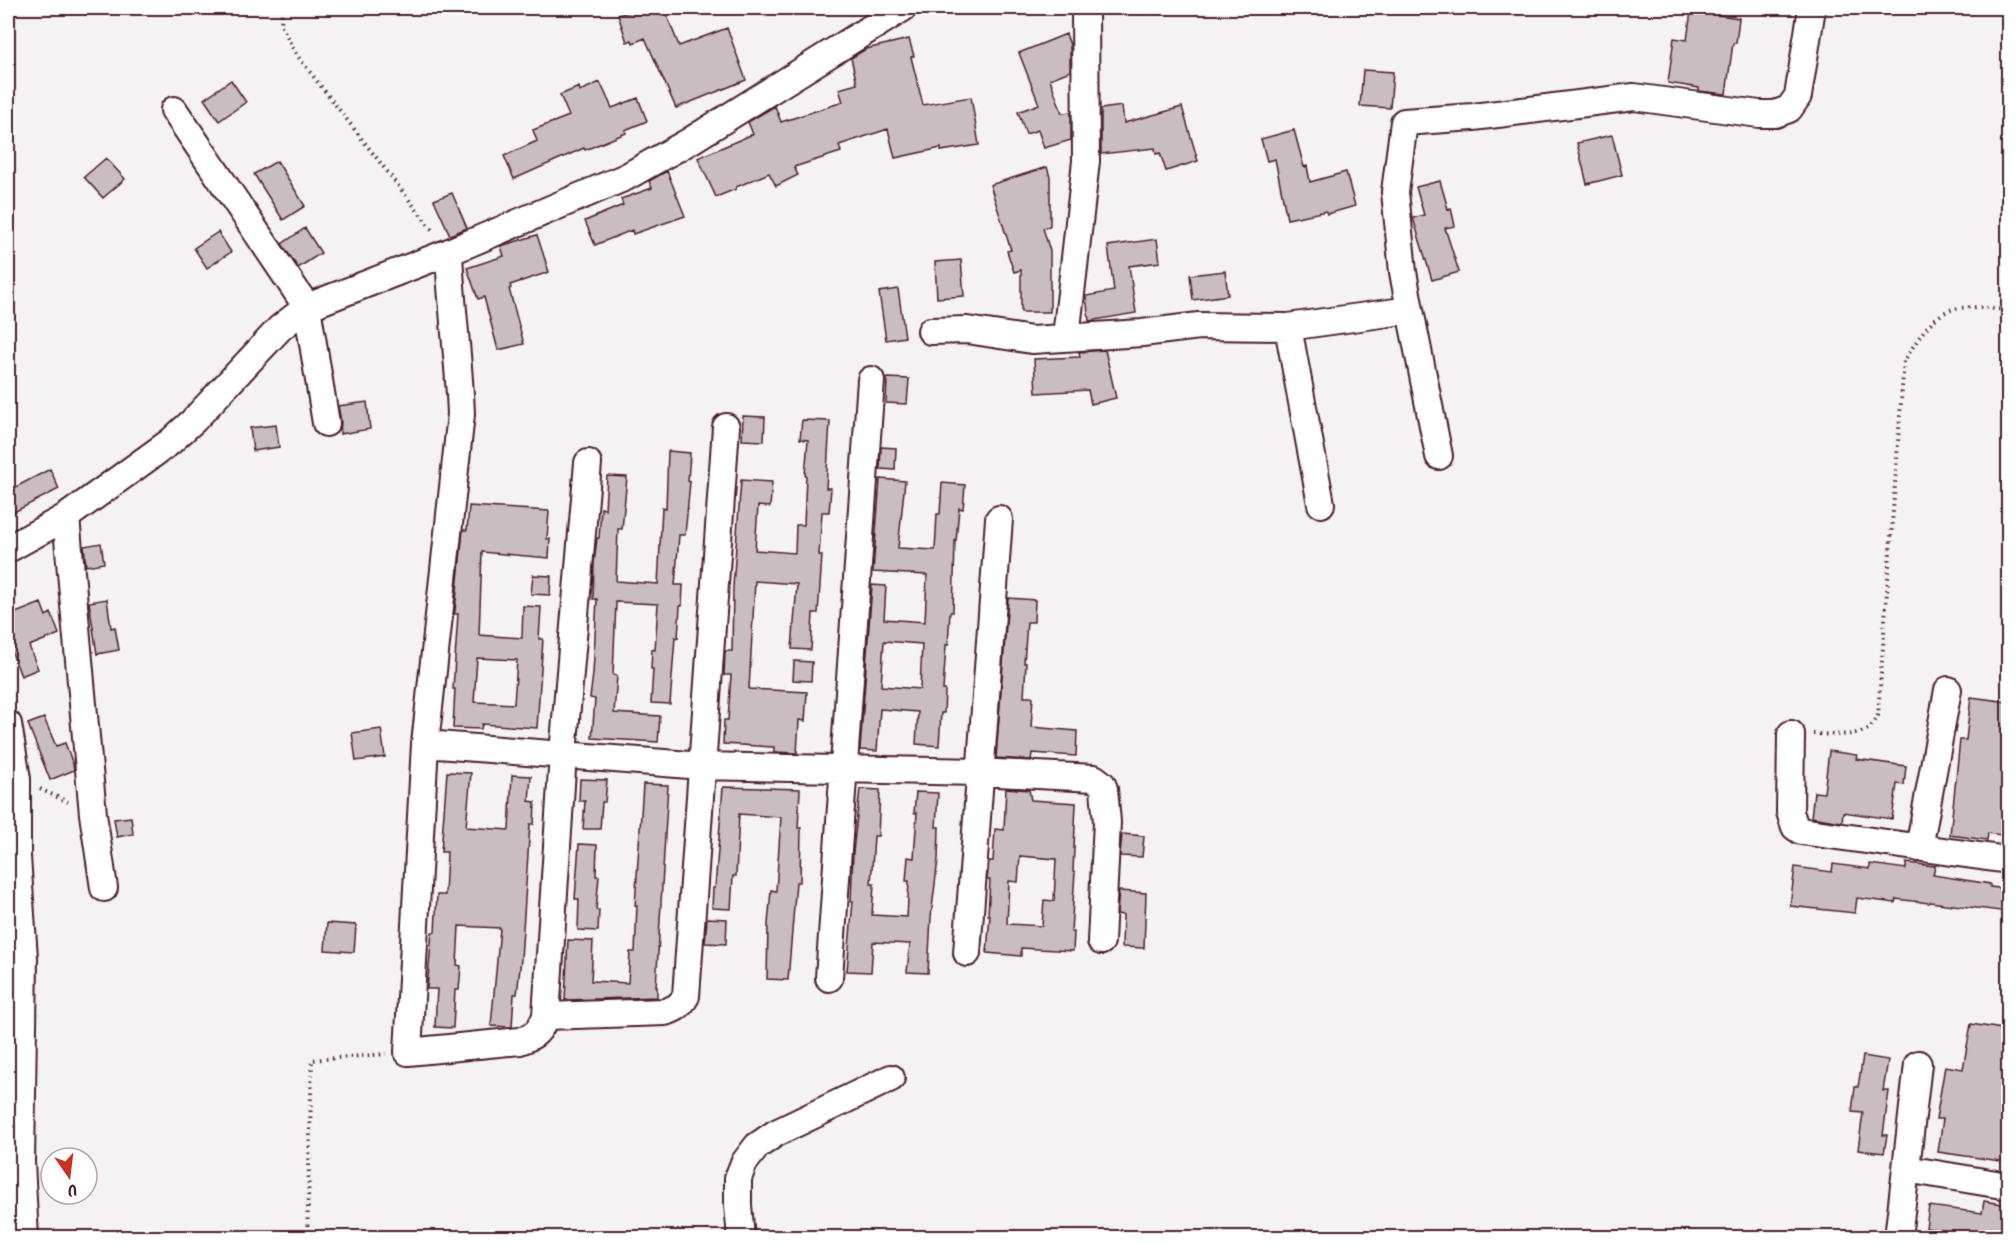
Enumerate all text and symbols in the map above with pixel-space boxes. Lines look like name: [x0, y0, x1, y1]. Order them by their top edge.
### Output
north arrow: [39, 1146, 99, 1206]
text: U: [64, 1176, 80, 1202]

